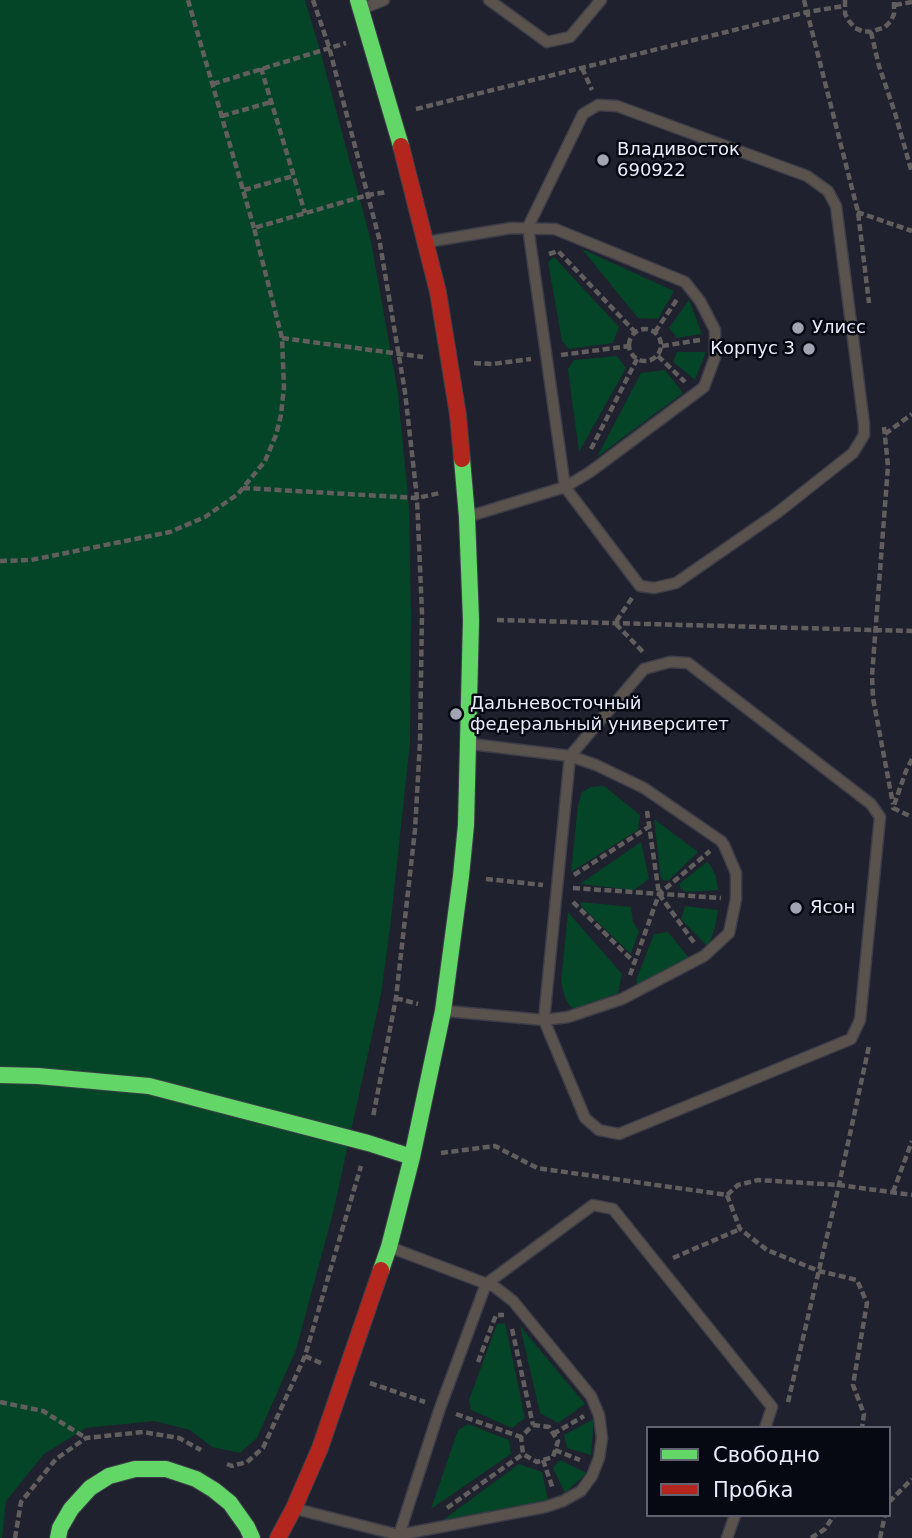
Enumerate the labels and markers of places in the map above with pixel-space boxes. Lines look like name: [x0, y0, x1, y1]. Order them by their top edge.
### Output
place label: Владивосток 690922: [617, 139, 740, 182]
marker: Владивосток 690922: [595, 152, 611, 168]
place label: Улисс: [812, 317, 866, 339]
marker: Улисс: [790, 320, 806, 336]
place label: Корпус 3: [710, 338, 795, 360]
marker: Корпус 3: [801, 341, 817, 357]
place label: Дальневосточный федеральный университет: [470, 693, 729, 736]
marker: Дальневосточный федеральный университет: [448, 706, 464, 722]
place label: Ясон: [810, 897, 855, 919]
marker: Ясон: [788, 900, 804, 916]

